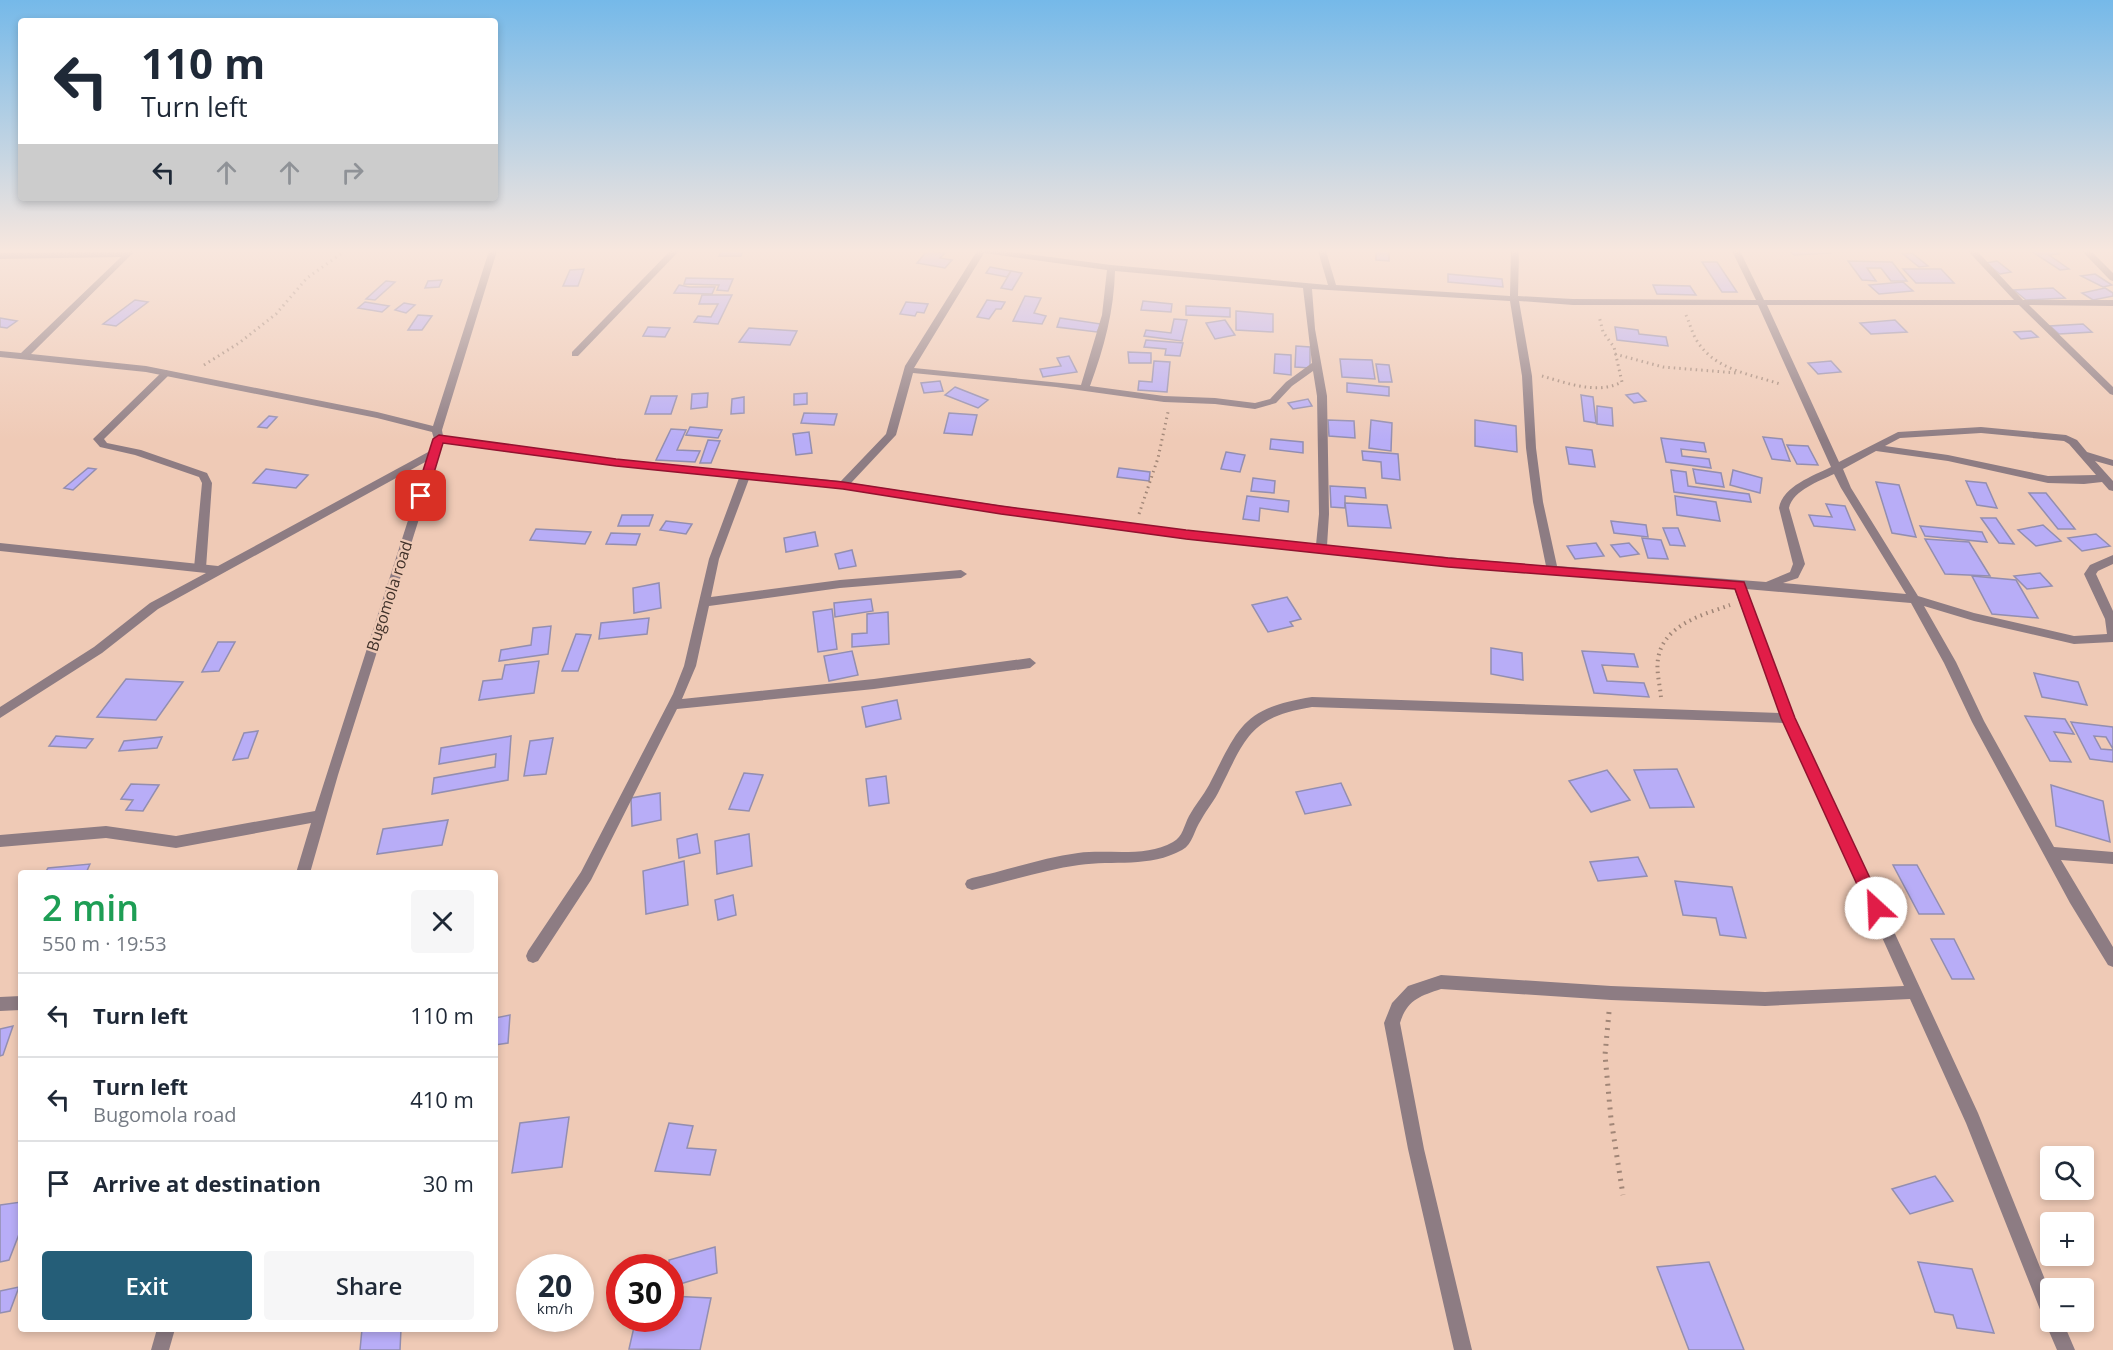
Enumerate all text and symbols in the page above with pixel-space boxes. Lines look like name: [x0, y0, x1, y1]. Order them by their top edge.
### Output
text: 110 m: [141, 34, 265, 91]
icon: left: [42, 42, 120, 120]
text: Turn left: [141, 88, 248, 125]
icon: left: [147, 156, 180, 189]
icon: ahead: [210, 156, 243, 189]
icon: ahead: [273, 156, 306, 189]
icon: right: [336, 156, 369, 189]
pin: [395, 470, 446, 521]
icon: arrive: [404, 479, 437, 512]
street label: Bugomola road: [361, 538, 417, 654]
position arrow: [1844, 876, 1908, 940]
text: 2 min: [42, 883, 139, 932]
button: close: [411, 890, 474, 953]
text: 550 m · 19:53: [42, 930, 167, 957]
icon: left: [42, 999, 75, 1032]
text: Turn left: [93, 1000, 188, 1030]
text: 110 m: [410, 1000, 474, 1030]
text: Turn left: [93, 1071, 188, 1101]
icon: left: [42, 1083, 75, 1116]
text: 410 m: [410, 1084, 474, 1114]
text: Bugomola road: [93, 1101, 237, 1128]
map controls: [2040, 1146, 2094, 1332]
button: search: [2040, 1146, 2094, 1200]
icon: arrive: [42, 1167, 75, 1200]
text: Arrive at destination: [93, 1168, 321, 1198]
text: 30 m: [423, 1168, 474, 1198]
button: +: [2040, 1212, 2094, 1266]
button: Exit: [42, 1251, 252, 1320]
button: Share: [264, 1251, 474, 1320]
speed limit sign: 30: [606, 1254, 684, 1332]
text: 20: [538, 1265, 572, 1306]
button: −: [2040, 1278, 2094, 1332]
text: km/h: [537, 1298, 573, 1318]

